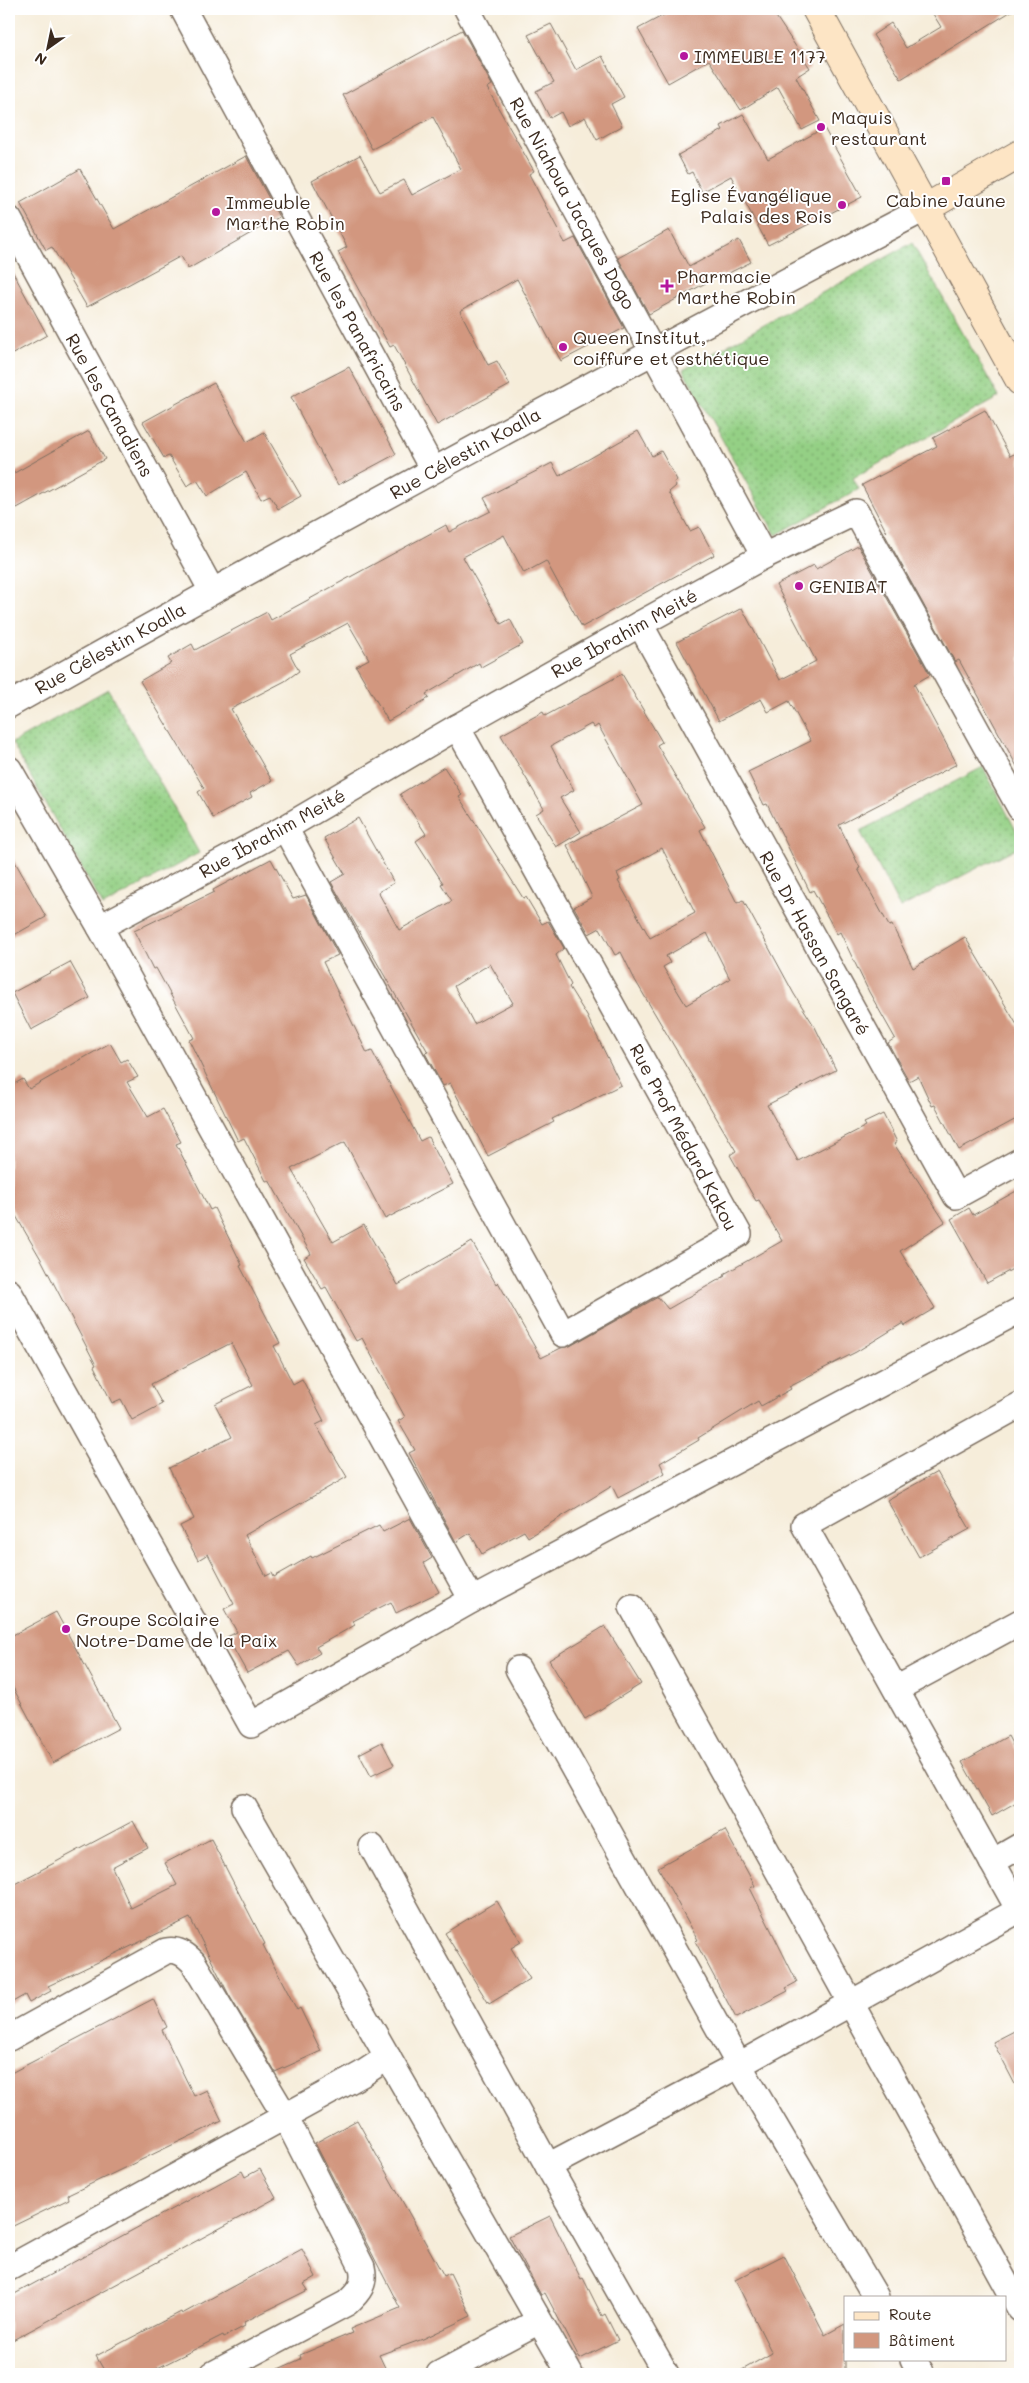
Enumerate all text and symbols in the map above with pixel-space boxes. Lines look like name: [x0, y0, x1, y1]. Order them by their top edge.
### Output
north arrow: [22, 22, 72, 72]
place label: IMMEUBLE 1177: [694, 44, 826, 68]
text: N: [31, 48, 50, 70]
marker: IMMEUBLE 1177: [678, 50, 690, 62]
street label: Rue Niahoua Jacques Dogo: [505, 93, 642, 314]
place label: Maquis restaurant: [831, 105, 927, 150]
marker: Maquis restaurant: [815, 121, 827, 133]
marker: Cabine Jaune: [940, 175, 952, 187]
place label: Eglise Évangélique Palais des Rois: [670, 183, 832, 228]
place label: Cabine Jaune: [886, 188, 1006, 212]
place label: Immeuble Marthe Robin: [226, 190, 345, 235]
marker: Eglise Évangélique Palais des Rois: [836, 199, 848, 211]
marker: Immeuble Marthe Robin: [210, 206, 222, 218]
street label: Rue les Panafricains: [304, 247, 412, 415]
place label: Pharmacie Marthe Robin: [677, 264, 796, 309]
marker: Pharmacie Marthe Robin: [661, 280, 673, 292]
place label: Queen Institut, coiffure et esthétique: [573, 325, 769, 370]
street label: Rue les Canadiens: [61, 329, 159, 481]
marker: Queen Institut, coiffure et esthétique: [557, 341, 569, 353]
street label: Rue Célestin Koalla: [385, 402, 545, 504]
place label: GENIBAT: [809, 574, 887, 598]
marker: GENIBAT: [793, 580, 805, 592]
street label: Rue Ibrahim Meité: [547, 583, 701, 683]
street label: Rue Célestin Koalla: [30, 597, 190, 699]
street label: Rue Ibrahim Meité: [195, 783, 349, 883]
street label: Rue Dr Hassan Sangaré: [754, 847, 876, 1039]
street label: Rue Prof Médard Kakou: [625, 1039, 743, 1235]
place label: Groupe Scolaire Notre-Dame de la Paix: [76, 1607, 277, 1652]
marker: Groupe Scolaire Notre-Dame de la Paix: [60, 1623, 72, 1635]
legend: [844, 2296, 1006, 2360]
text: Route: [889, 2304, 932, 2324]
text: Bâtiment: [889, 2330, 955, 2350]

